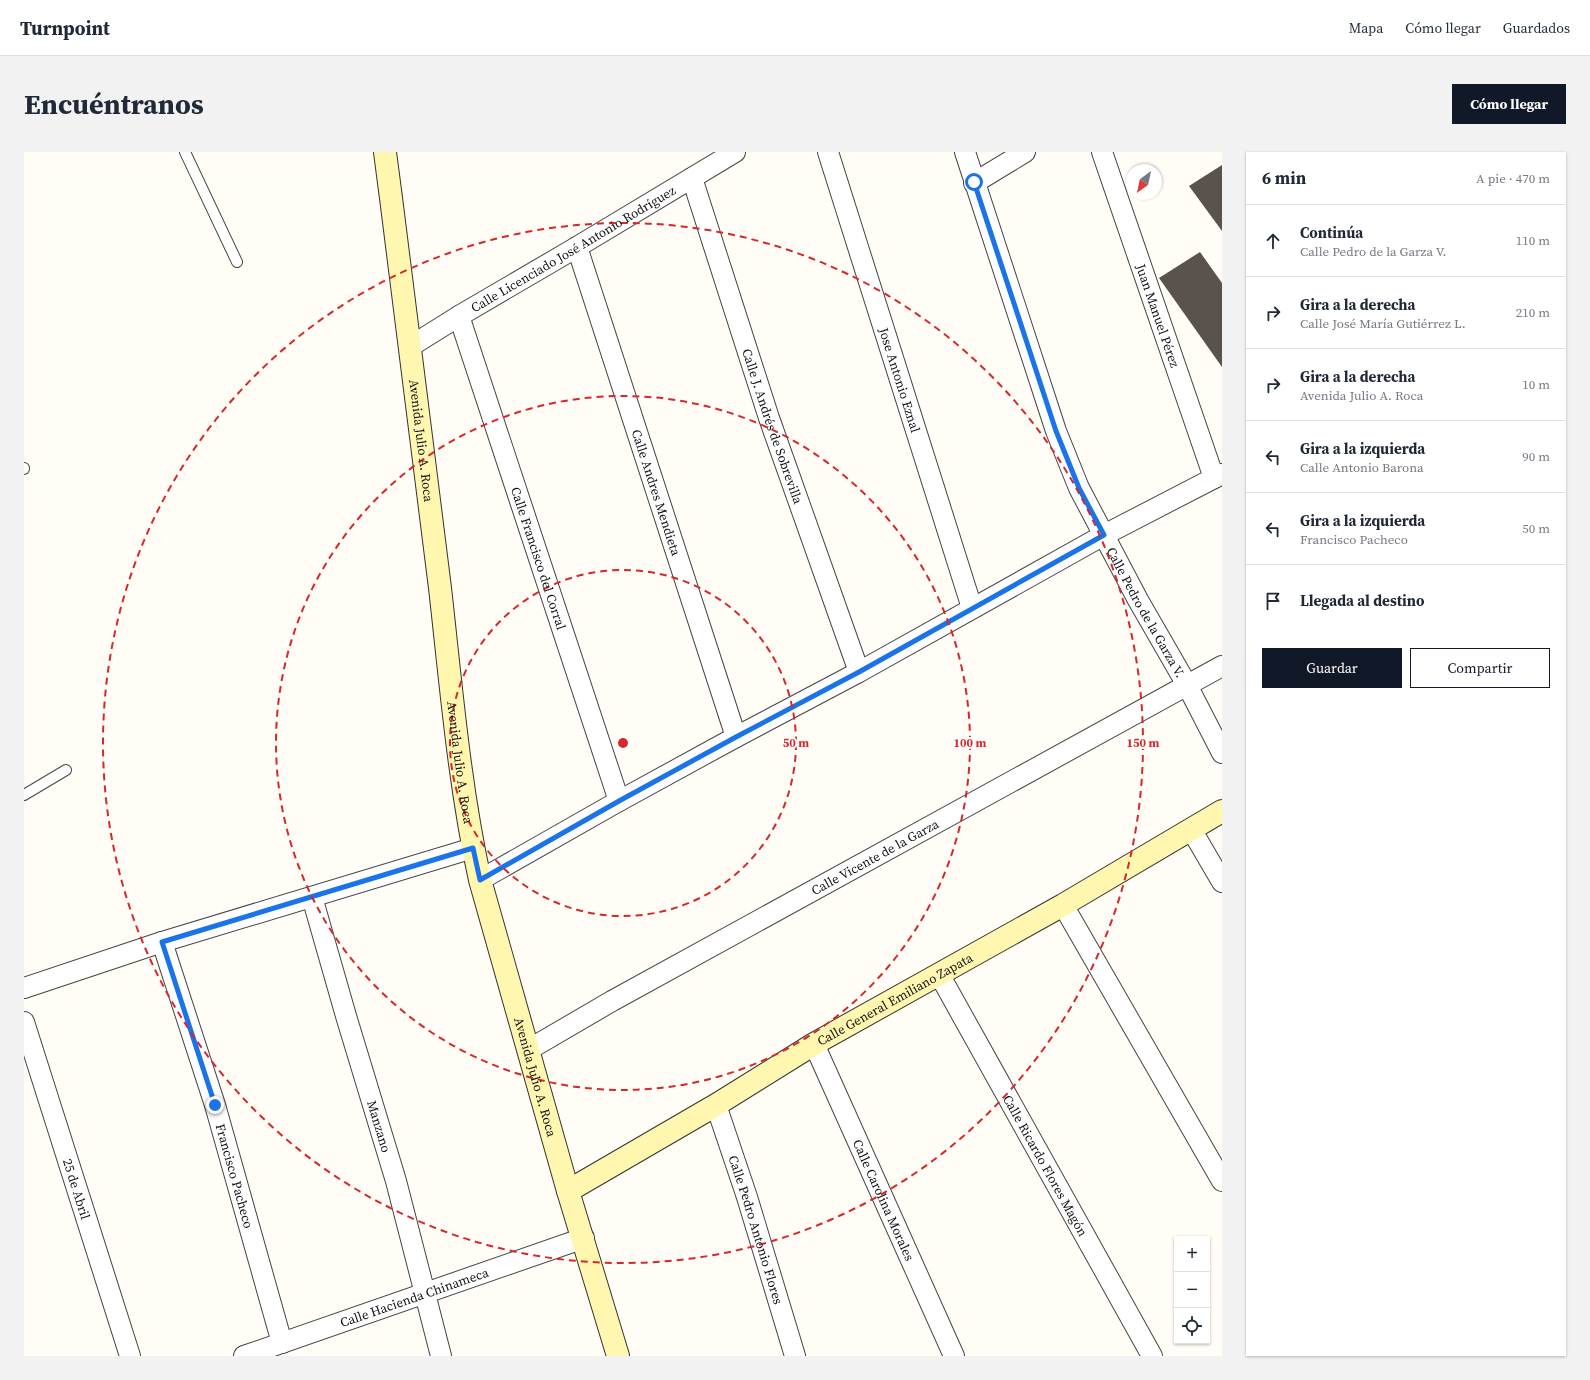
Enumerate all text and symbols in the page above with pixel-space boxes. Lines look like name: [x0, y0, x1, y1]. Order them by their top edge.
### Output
text: Turnpoint: [20, 15, 110, 41]
text: Mapa: [1349, 18, 1383, 38]
text: Cómo llegar: [1405, 18, 1481, 38]
text: Guardados: [1503, 18, 1570, 38]
button: Cómo llegar: [1452, 84, 1566, 124]
text: Encuéntranos: [24, 85, 204, 123]
north arrow: [1126, 164, 1162, 200]
text: 6 min: [1262, 166, 1306, 190]
text: A pie · 470 m: [1476, 170, 1550, 187]
route start: [965, 173, 983, 191]
street label: Calle Licenciado José Antonio Rodríguez: [468, 182, 679, 316]
text: Continúa: [1300, 222, 1363, 243]
icon: ahead: [1262, 230, 1284, 252]
text: 110 m: [1516, 232, 1550, 249]
text: Calle Pedro de la Garza V.: [1300, 243, 1447, 260]
street label: Juan Manuel Pérez: [1132, 261, 1183, 370]
text: Gira a la derecha: [1300, 294, 1415, 315]
icon: right: [1262, 302, 1284, 324]
text: 210 m: [1516, 304, 1550, 321]
text: Calle José María Gutiérrez L.: [1300, 315, 1466, 332]
street label: Jose Antonio Eznal: [875, 325, 924, 435]
street label: Calle J. Andrés de Sobrevilla: [738, 347, 807, 507]
text: Gira a la derecha: [1300, 366, 1415, 387]
icon: right: [1262, 374, 1284, 396]
text: 10 m: [1522, 376, 1550, 393]
street label: Avenida Julio A. Roca: [405, 378, 437, 503]
text: Avenida Julio A. Roca: [1300, 387, 1423, 404]
street label: Calle Andres Mendieta: [628, 427, 685, 558]
text: Gira a la izquierda: [1300, 438, 1425, 459]
icon: left: [1262, 446, 1284, 468]
text: 90 m: [1522, 448, 1550, 465]
text: Calle Antonio Barona: [1300, 459, 1424, 476]
street label: Calle Francisco del Corral: [507, 485, 570, 632]
text: Gira a la izquierda: [1300, 510, 1425, 531]
icon: left: [1262, 518, 1284, 540]
text: 50 m: [1522, 520, 1550, 537]
text: Francisco Pacheco: [1300, 531, 1408, 548]
street label: Calle Pedro de la Garza V.: [1103, 544, 1189, 681]
icon: arrive: [1262, 590, 1284, 612]
text: Llegada al destino: [1300, 590, 1425, 611]
button: Guardar: [1262, 648, 1402, 688]
button: Compartir: [1410, 648, 1550, 688]
street label: Avenida Julio A. Roca: [443, 700, 477, 825]
text: 50 m: [783, 735, 809, 751]
text: 100 m: [954, 735, 987, 751]
text: 150 m: [1127, 735, 1160, 751]
centre of rings: [616, 736, 630, 750]
street label: Calle Vicente de la Garza: [808, 815, 942, 899]
street label: Calle General Emiliano Zapata: [814, 949, 976, 1050]
street label: Avenida Julio A. Roca: [510, 1015, 560, 1139]
street label: Calle Ricardo Flores Magón: [999, 1092, 1091, 1239]
route end: [206, 1096, 224, 1114]
street label: Manzano: [363, 1098, 395, 1154]
street label: Francisco Pacheco: [212, 1122, 257, 1230]
street label: Calle Carolina Morales: [849, 1137, 918, 1264]
street label: Calle Pedro Antonio Flores: [725, 1153, 787, 1307]
street label: 25 de Abril: [59, 1157, 94, 1221]
map controls: [1174, 1236, 1210, 1344]
button: +: [1174, 1236, 1210, 1272]
street label: Calle Hacienda Chinameca: [338, 1264, 491, 1331]
button: −: [1174, 1272, 1210, 1308]
button: locate: [1174, 1308, 1210, 1344]

